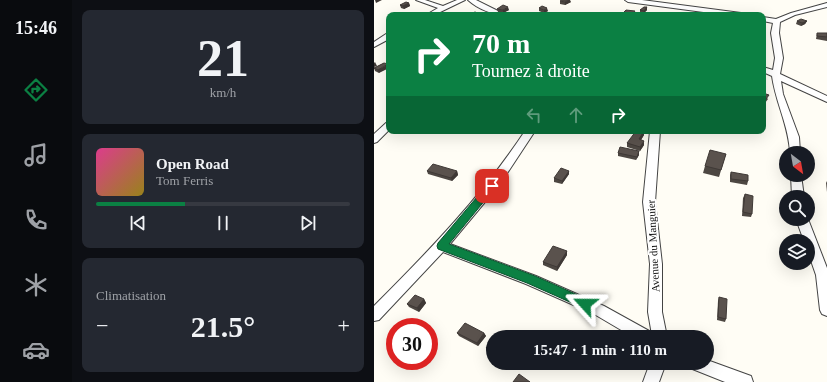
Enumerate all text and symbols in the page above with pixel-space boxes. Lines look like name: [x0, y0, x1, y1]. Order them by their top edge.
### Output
text: 15:46: [15, 18, 57, 38]
icon: right: [406, 28, 458, 80]
text: 70 m: [472, 28, 530, 59]
text: 21: [197, 30, 249, 87]
text: Tournez à droite: [472, 61, 590, 81]
icon: directions: [22, 76, 50, 104]
text: km/h: [210, 85, 236, 100]
icon: left: [523, 104, 545, 126]
icon: ahead: [565, 104, 587, 126]
icon: right: [607, 104, 629, 126]
icon: music: [22, 141, 50, 169]
north arrow: [779, 146, 815, 182]
map controls: [779, 146, 815, 270]
text: Open Road: [156, 156, 229, 172]
pin: [475, 169, 509, 203]
text: Tom Ferris: [156, 173, 213, 188]
icon: arrive: [481, 175, 503, 197]
button: search: [779, 190, 815, 226]
street label: Avenue du Manguier: [645, 199, 661, 293]
icon: phone: [22, 206, 50, 234]
icon: previous: [127, 212, 149, 234]
icon: pause: [212, 212, 234, 234]
icon: next: [297, 212, 319, 234]
button: layers: [779, 234, 815, 270]
icon: climate: [22, 271, 50, 299]
position arrow: [564, 283, 606, 325]
text: Climatisation: [96, 288, 166, 303]
text: 21.5°: [191, 310, 255, 343]
text: −: [96, 313, 108, 338]
text: +: [338, 313, 350, 338]
speed limit sign: 30: [386, 318, 438, 370]
icon: car: [22, 336, 50, 364]
text: 15:47 · 1 min · 110 m: [533, 342, 667, 358]

